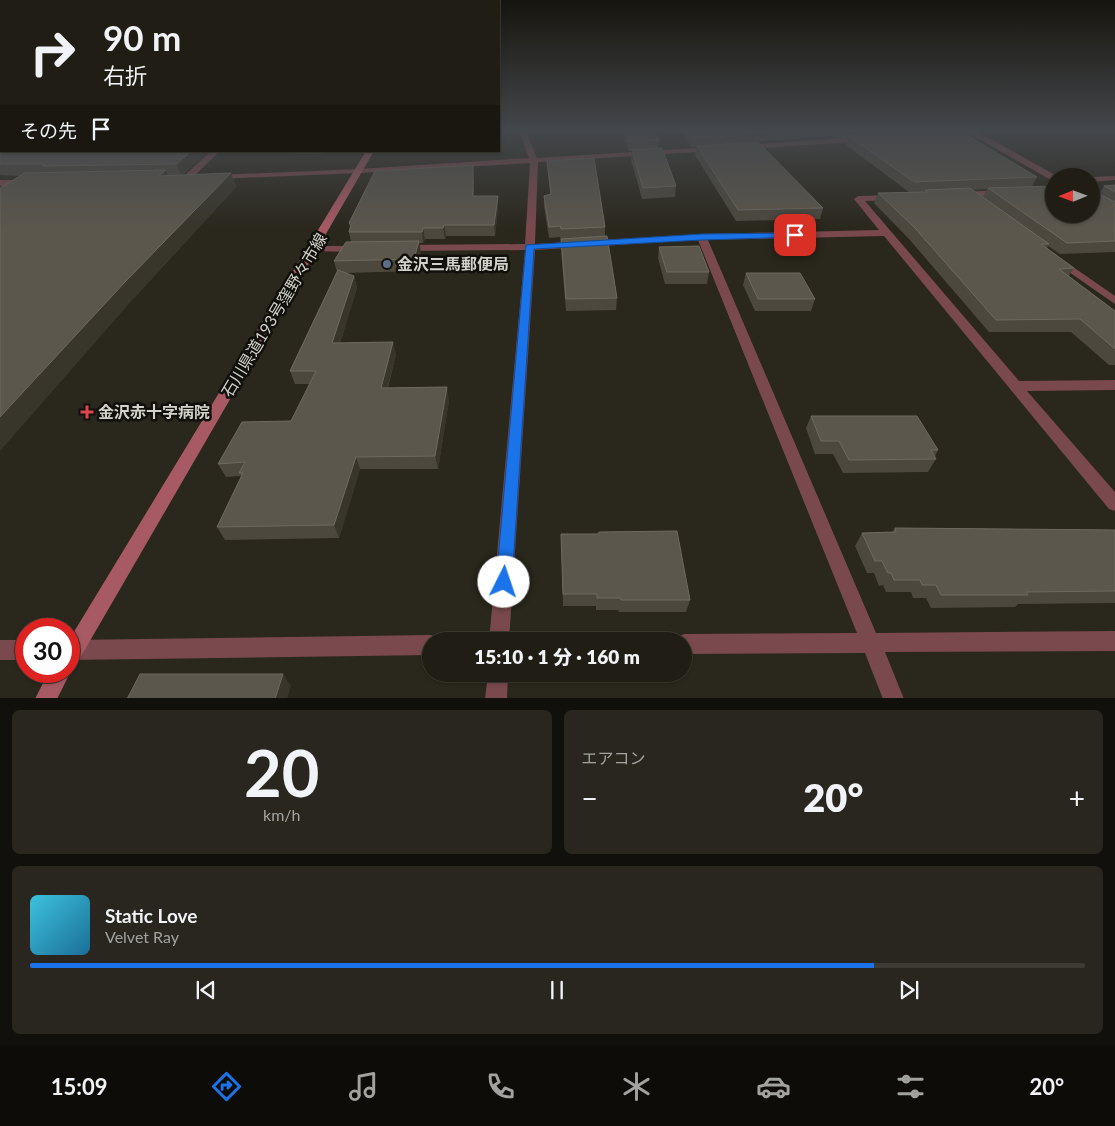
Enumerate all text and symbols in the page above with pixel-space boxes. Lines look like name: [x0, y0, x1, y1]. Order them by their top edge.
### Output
text: 90 m: [103, 16, 181, 58]
icon: right: [20, 20, 85, 85]
text: 右折: [103, 62, 147, 89]
icon: arrive: [87, 115, 115, 143]
text: その先: [20, 119, 77, 142]
north arrow: [1045, 168, 1100, 222]
map controls: [1045, 168, 1100, 223]
pin: [774, 214, 816, 256]
icon: arrive: [781, 221, 809, 249]
street label: 石川県道193号窪野々市線: [217, 229, 330, 400]
place label: 金沢三馬郵便局: [397, 254, 509, 273]
marker: 金沢三馬郵便局: [381, 258, 393, 270]
place label: 金沢赤十字病院: [98, 402, 210, 421]
marker: 金沢赤十字病院: [80, 405, 94, 419]
position arrow: [477, 555, 529, 607]
speed limit sign: 30: [15, 618, 80, 683]
text: 15:10 · 1 分 · 160 m: [474, 645, 640, 668]
text: 20: [244, 733, 319, 811]
text: エアコン: [582, 748, 646, 767]
text: 20°: [803, 774, 863, 820]
text: −: [582, 781, 598, 815]
text: +: [1069, 781, 1085, 815]
text: km/h: [263, 805, 300, 824]
text: Static Love: [105, 904, 197, 927]
text: Velvet Ray: [105, 927, 179, 946]
icon: previous: [192, 976, 220, 1004]
icon: pause: [543, 976, 571, 1004]
icon: next: [895, 976, 923, 1004]
icon: directions: [209, 1069, 244, 1104]
icon: music: [346, 1069, 381, 1104]
icon: phone: [483, 1069, 518, 1104]
icon: climate: [619, 1069, 654, 1104]
icon: car: [756, 1069, 791, 1104]
icon: filters: [893, 1069, 928, 1104]
text: 15:09: [51, 1073, 108, 1100]
text: 20°: [1029, 1073, 1064, 1100]

